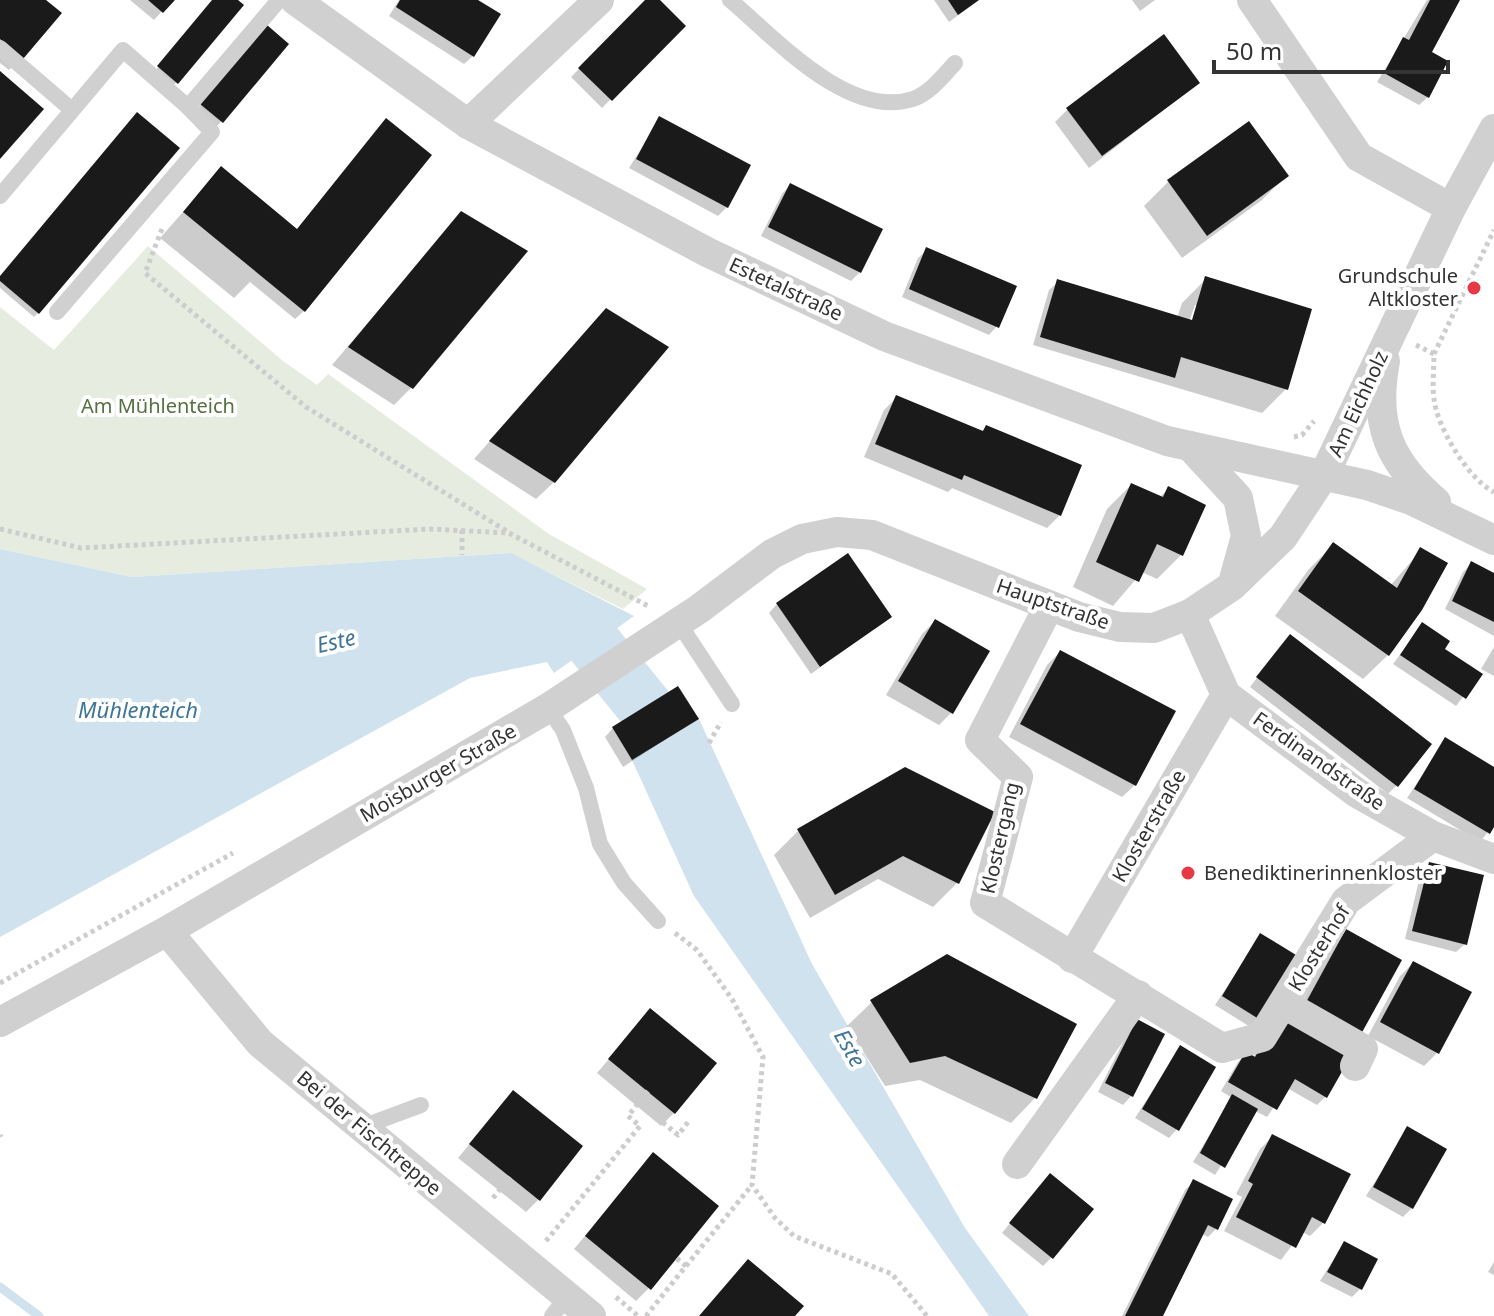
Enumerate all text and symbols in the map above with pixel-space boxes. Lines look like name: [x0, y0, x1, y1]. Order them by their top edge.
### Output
scale bar: [1214, 24, 1448, 74]
text: 50 m: [1226, 34, 1282, 67]
street label: Estetalstraße: [725, 250, 847, 327]
place label: Grundschule Altkloster: [1338, 262, 1458, 312]
marker: Grundschule Altkloster: [1465, 279, 1483, 297]
street label: Am Eichholz: [1321, 346, 1394, 461]
park label: Am Mühlenteich: [81, 392, 235, 419]
street label: Hauptstraße: [993, 572, 1113, 635]
water label: Este: [313, 621, 358, 659]
water label: Mühlenteich: [78, 694, 198, 724]
street label: Ferdinandstraße: [1248, 705, 1391, 816]
street label: Moisburger Straße: [355, 717, 521, 828]
street label: Klosterstraße: [1105, 765, 1192, 887]
street label: Klostergang: [974, 779, 1025, 896]
place label: Benediktinerinnenkloster: [1204, 859, 1442, 886]
marker: Benediktinerinnenkloster: [1179, 864, 1197, 882]
street label: Klosterhof: [1281, 898, 1356, 996]
water label: Este: [828, 1023, 874, 1072]
street label: Bei der Fischtreppe: [291, 1064, 447, 1201]

